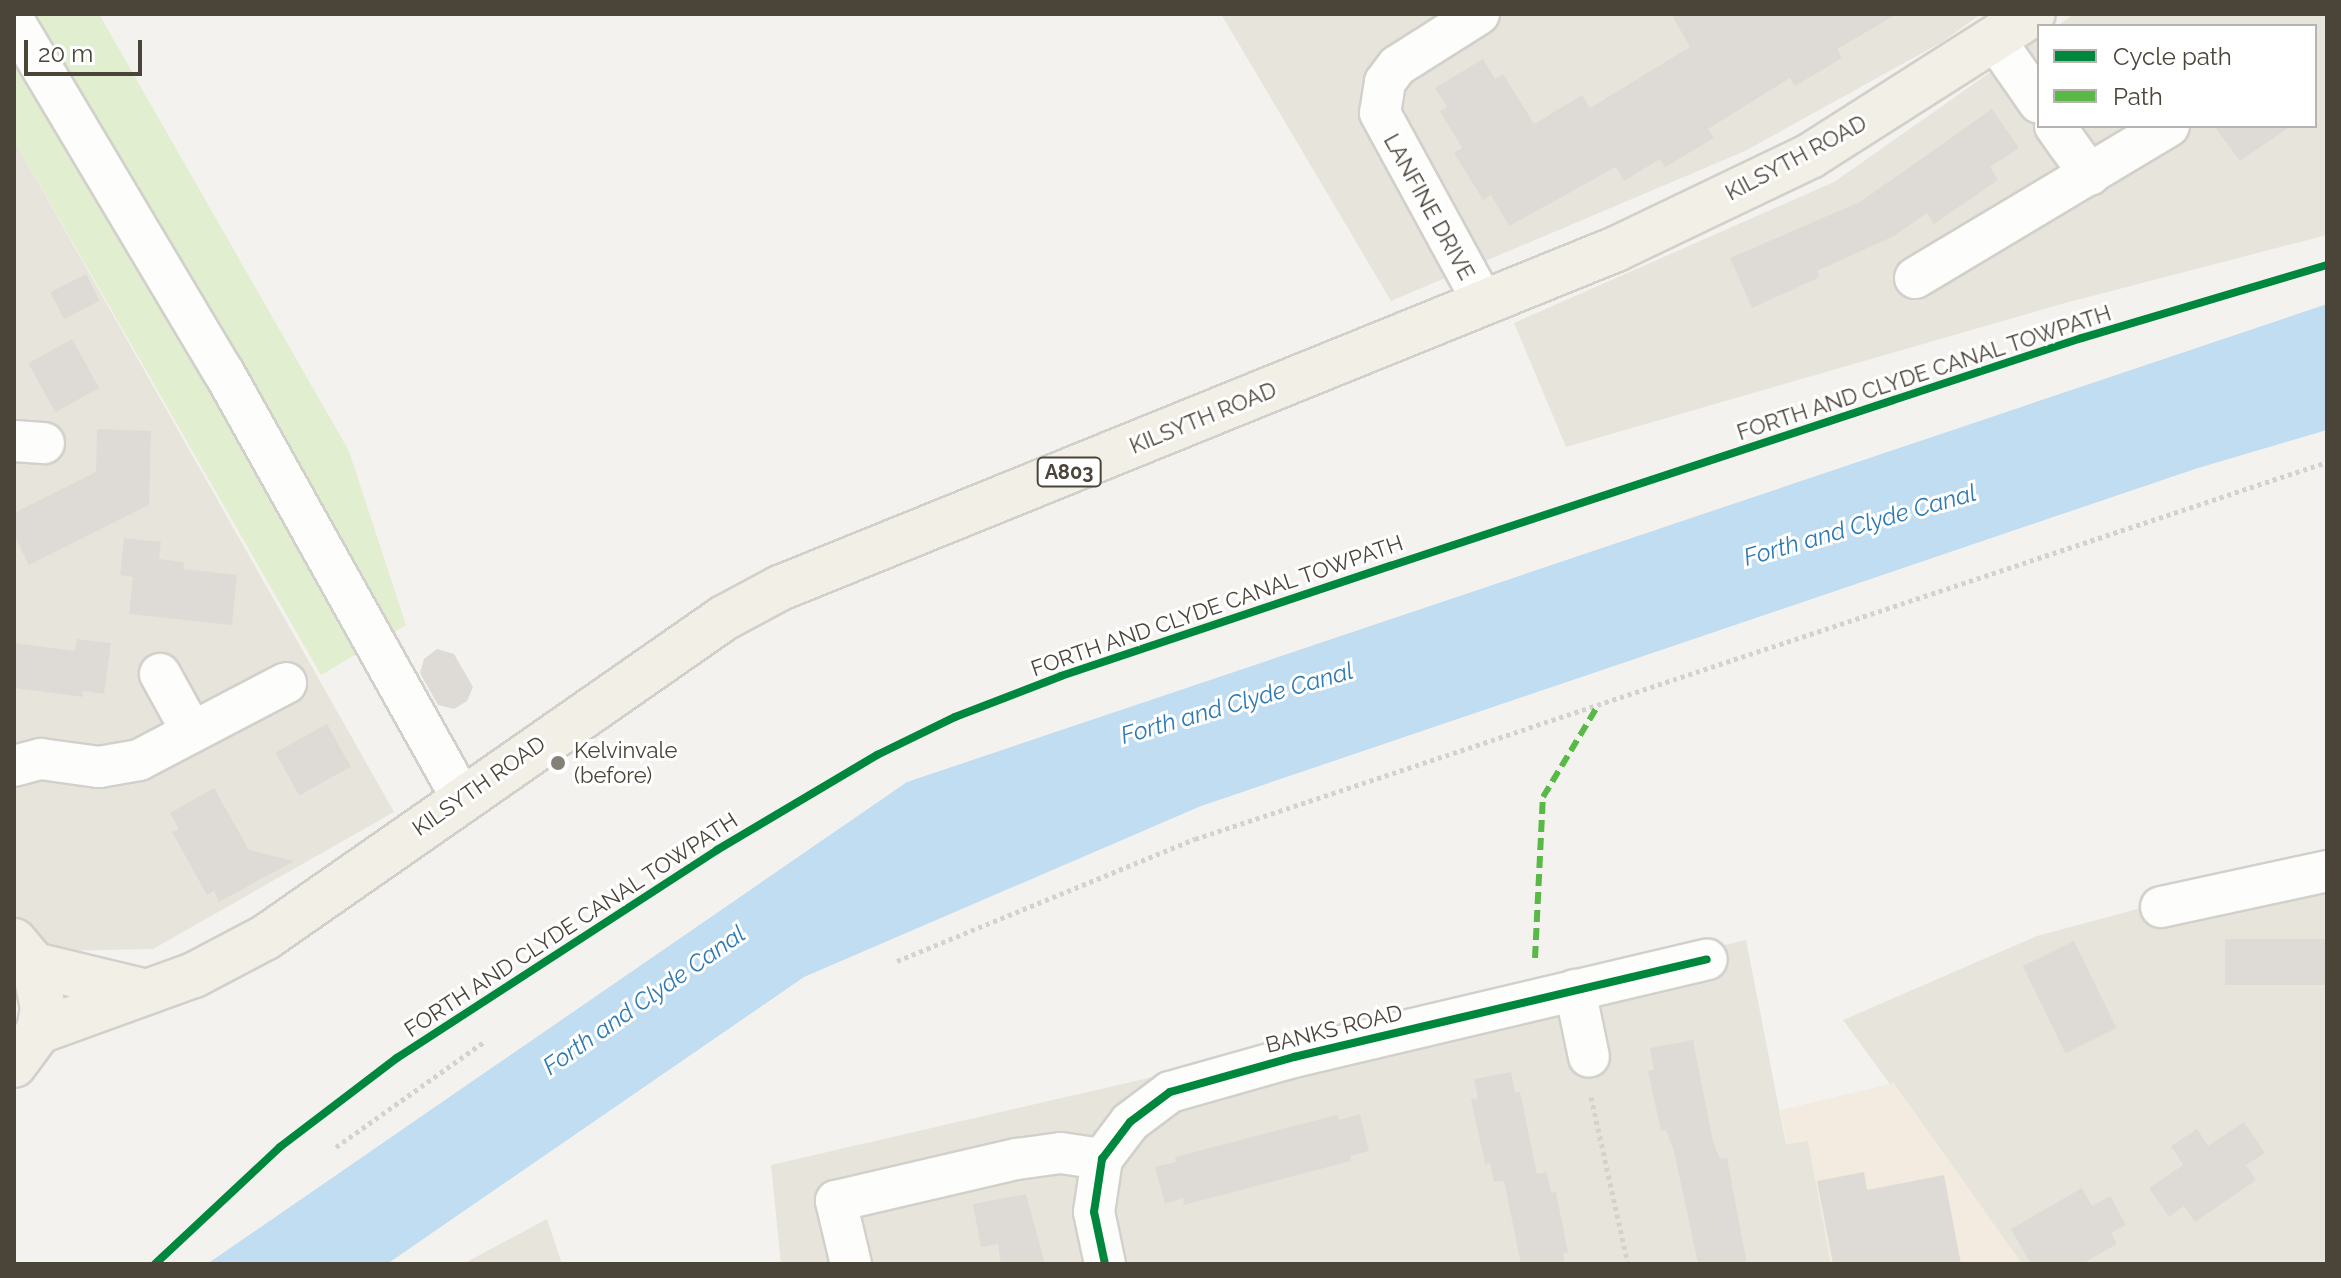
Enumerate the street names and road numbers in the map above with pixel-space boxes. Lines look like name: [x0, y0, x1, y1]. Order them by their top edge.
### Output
street label: KILSYTH ROAD: [1721, 110, 1871, 206]
street label: LANFINE DRIVE: [1378, 129, 1480, 285]
street label: FORTH AND CLYDE CANAL TOWPATH: [1733, 300, 2115, 446]
street label: KILSYTH ROAD: [1126, 377, 1280, 459]
road number: A803: [1035, 456, 1103, 488]
street label: FORTH AND CLYDE CANAL TOWPATH: [1027, 529, 1407, 683]
street label: KILSYTH ROAD: [408, 730, 550, 842]
street label: FORTH AND CLYDE CANAL TOWPATH: [399, 807, 743, 1043]
street label: BANKS ROAD: [1263, 999, 1405, 1059]

